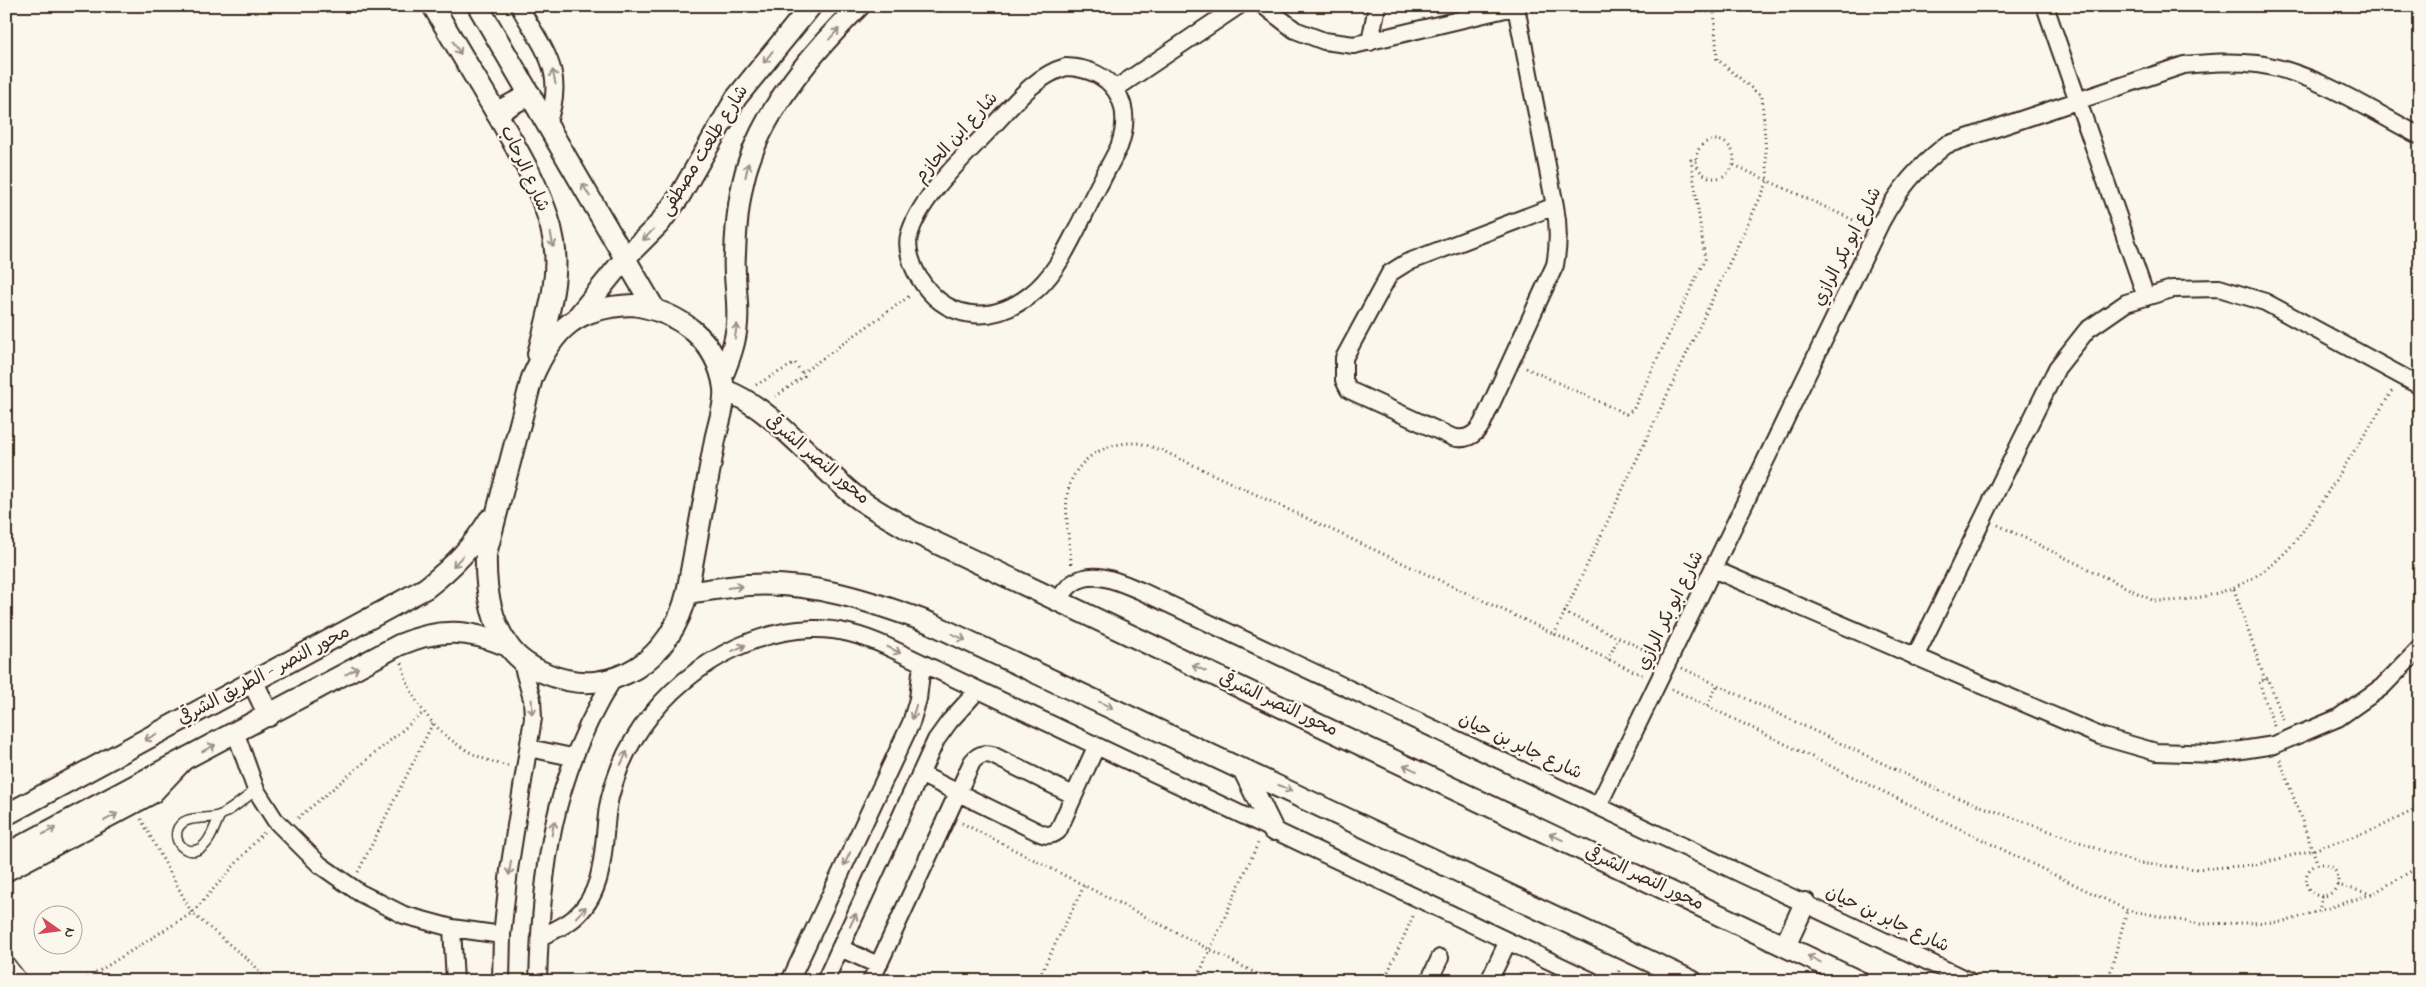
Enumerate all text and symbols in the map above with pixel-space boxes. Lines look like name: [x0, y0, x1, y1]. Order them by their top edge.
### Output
one-way arrow: [828, 28, 839, 41]
one-way arrow: [453, 41, 463, 55]
one-way arrow: [763, 50, 774, 63]
one-way arrow: [548, 70, 558, 86]
street label: شارع طلعت مصطفى: [654, 80, 756, 222]
street label: شارع ابن الحازم: [909, 87, 1005, 189]
street label: شارع الرحاب: [493, 122, 555, 216]
one-way arrow: [743, 162, 752, 178]
street label: شارع ابو بكر الرازي: [1807, 183, 1889, 311]
one-way arrow: [581, 184, 591, 198]
one-way arrow: [642, 228, 654, 241]
one-way arrow: [548, 231, 558, 247]
one-way arrow: [731, 324, 741, 340]
street label: محور النصر الشرقى: [759, 408, 875, 511]
street label: شارع ابو بكر الرازي: [1631, 547, 1711, 675]
one-way arrow: [452, 554, 464, 567]
one-way arrow: [727, 582, 743, 592]
street label: محور النصر - الطريق الشرقي: [173, 619, 355, 732]
one-way arrow: [951, 632, 966, 642]
one-way arrow: [731, 643, 746, 652]
one-way arrow: [887, 645, 902, 655]
one-way arrow: [1192, 663, 1207, 673]
street label: محور النصر الشرقى: [1214, 665, 1342, 744]
one-way arrow: [344, 666, 359, 675]
one-way arrow: [527, 699, 536, 715]
one-way arrow: [1099, 700, 1114, 710]
one-way arrow: [909, 703, 918, 719]
street label: شارع جابر بن حيان: [1454, 707, 1586, 787]
one-way arrow: [144, 733, 159, 742]
one-way arrow: [201, 743, 216, 753]
one-way arrow: [620, 751, 629, 766]
one-way arrow: [1402, 762, 1417, 772]
one-way arrow: [1278, 784, 1293, 794]
one-way arrow: [103, 812, 118, 821]
one-way arrow: [549, 820, 559, 836]
one-way arrow: [42, 826, 56, 836]
one-way arrow: [1549, 832, 1564, 842]
street label: محور النصر الشرقى: [1580, 839, 1708, 918]
one-way arrow: [842, 852, 852, 867]
one-way arrow: [504, 860, 514, 876]
street label: شارع جابر بن حيان: [1821, 880, 1953, 960]
north arrow: [32, 904, 82, 954]
one-way arrow: [575, 905, 587, 918]
one-way arrow: [848, 913, 858, 928]
text: N: [58, 926, 80, 940]
one-way arrow: [1807, 954, 1822, 964]

